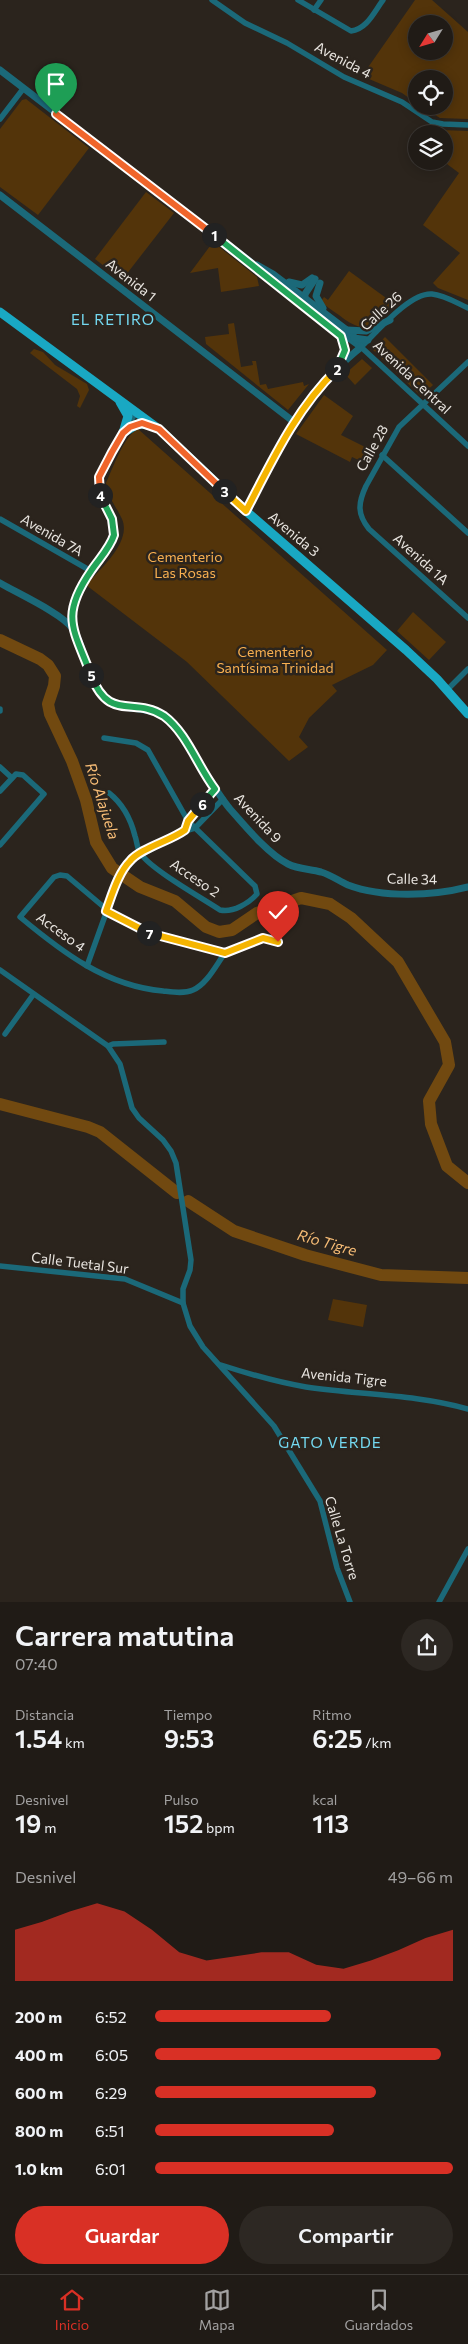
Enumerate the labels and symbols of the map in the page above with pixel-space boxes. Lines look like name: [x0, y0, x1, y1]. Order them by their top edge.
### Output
north arrow: [408, 15, 452, 60]
street label: Avenida 4: [312, 38, 375, 82]
pin: [35, 63, 77, 114]
pin: 1: [202, 222, 226, 248]
street label: Avenida 1: [103, 255, 160, 305]
street label: Calle 26: [356, 287, 405, 334]
district label: EL RETIRO: [71, 310, 155, 328]
street label: Avenida Central: [370, 336, 455, 417]
pin: 2: [324, 356, 350, 382]
street label: Calle 28: [352, 422, 391, 474]
pin: 3: [212, 478, 236, 504]
pin: 4: [88, 482, 112, 508]
street label: Avenida 3: [265, 507, 323, 560]
street label: Avenida 7A: [18, 510, 87, 559]
street label: Avenida 1A: [390, 529, 453, 588]
park label: Cementerio Las Rosas: [147, 548, 223, 581]
park label: Cementerio Santísima Trinidad: [216, 643, 334, 676]
pin: 5: [78, 662, 104, 688]
water label: Río Alajuela: [82, 760, 124, 841]
street label: Avenida 9: [231, 789, 286, 846]
pin: 6: [190, 792, 214, 816]
street label: Acceso 2: [167, 855, 223, 900]
street label: Calle 34: [387, 870, 438, 887]
pin: [257, 891, 299, 942]
street label: Acceso 4: [33, 908, 90, 955]
pin: 7: [136, 920, 162, 946]
water label: Río Tigre: [295, 1225, 359, 1259]
street label: Calle Tuetal Sur: [30, 1248, 130, 1277]
street label: Avenida Tigre: [300, 1364, 388, 1389]
district label: GATO VERDE: [278, 1433, 382, 1451]
street label: Calle La Torre: [322, 1494, 363, 1582]

